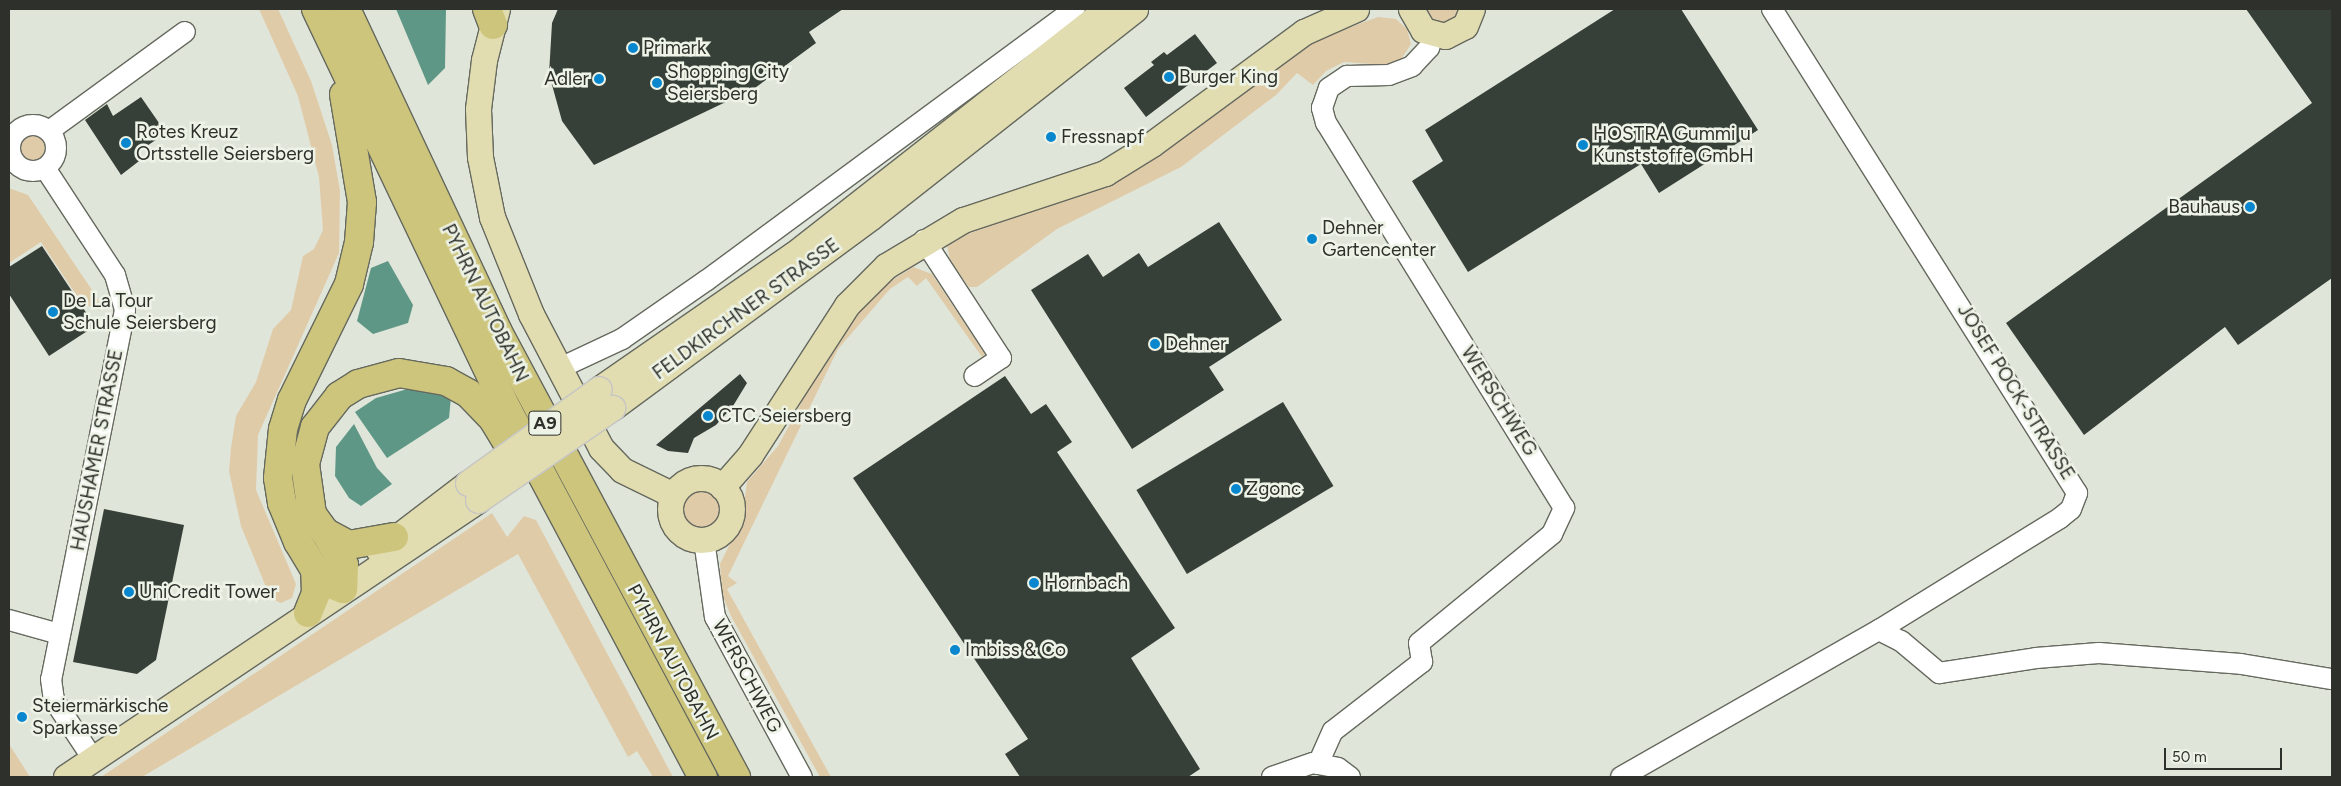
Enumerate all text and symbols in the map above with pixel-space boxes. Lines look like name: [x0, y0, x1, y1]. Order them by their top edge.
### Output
place label: Primark: [643, 37, 706, 59]
marker: Primark: [627, 42, 639, 54]
place label: Shopping City Seiersberg: [667, 61, 789, 105]
place label: Burger King: [1179, 66, 1278, 88]
place label: Adler: [544, 68, 589, 90]
marker: Burger King: [1163, 71, 1175, 83]
marker: Adler: [593, 73, 605, 85]
marker: Shopping City Seiersberg: [651, 77, 663, 89]
place label: Rotes Kreuz Ortsstelle Seiersberg: [136, 121, 314, 165]
place label: HOSTRA Gummi u Kunststoffe GmbH: [1593, 123, 1754, 167]
place label: Fressnapf: [1061, 126, 1144, 148]
marker: Fressnapf: [1045, 131, 1057, 143]
marker: Rotes Kreuz Ortsstelle Seiersberg: [120, 137, 132, 149]
marker: HOSTRA Gummi u Kunststoffe GmbH: [1577, 139, 1589, 151]
place label: Bauhaus: [2168, 196, 2240, 218]
marker: Bauhaus: [2244, 201, 2256, 213]
place label: Dehner Gartencenter: [1322, 217, 1436, 261]
street label: PYHRN AUTOBAHN: [437, 220, 533, 386]
marker: Dehner Gartencenter: [1306, 233, 1318, 245]
street label: FELDKIRCHNER STRASSE: [648, 234, 844, 384]
place label: De La Tour Schule Seiersberg: [63, 290, 217, 334]
street label: JOSEF POCK-STRASSE: [1953, 300, 2079, 484]
marker: De La Tour Schule Seiersberg: [47, 306, 59, 318]
place label: Dehner: [1165, 333, 1226, 355]
marker: Dehner: [1149, 338, 1161, 350]
street label: WERSCHWEG: [1456, 342, 1542, 460]
street label: HAUSHAMER STRASSE: [66, 347, 128, 553]
place label: CTC Seiersberg: [718, 405, 852, 427]
road number: A9: [528, 408, 562, 438]
marker: CTC Seiersberg: [702, 410, 714, 422]
place label: Zgonc: [1246, 478, 1301, 500]
marker: Zgonc: [1230, 483, 1242, 495]
place label: Hornbach: [1044, 572, 1128, 594]
marker: Hornbach: [1028, 577, 1040, 589]
street label: PYHRN AUTOBAHN: [622, 580, 724, 744]
place label: UniCredit Tower: [139, 581, 277, 603]
marker: UniCredit Tower: [123, 586, 135, 598]
street label: WERSCHWEG: [708, 615, 786, 737]
place label: Imbiss & Co: [965, 639, 1066, 661]
marker: Imbiss & Co: [949, 644, 961, 656]
place label: Steiermärkische Sparkasse: [32, 695, 168, 739]
marker: Steiermärkische Sparkasse: [16, 711, 28, 723]
scale bar: [2166, 738, 2284, 770]
text: 50 m: [2172, 748, 2207, 766]

